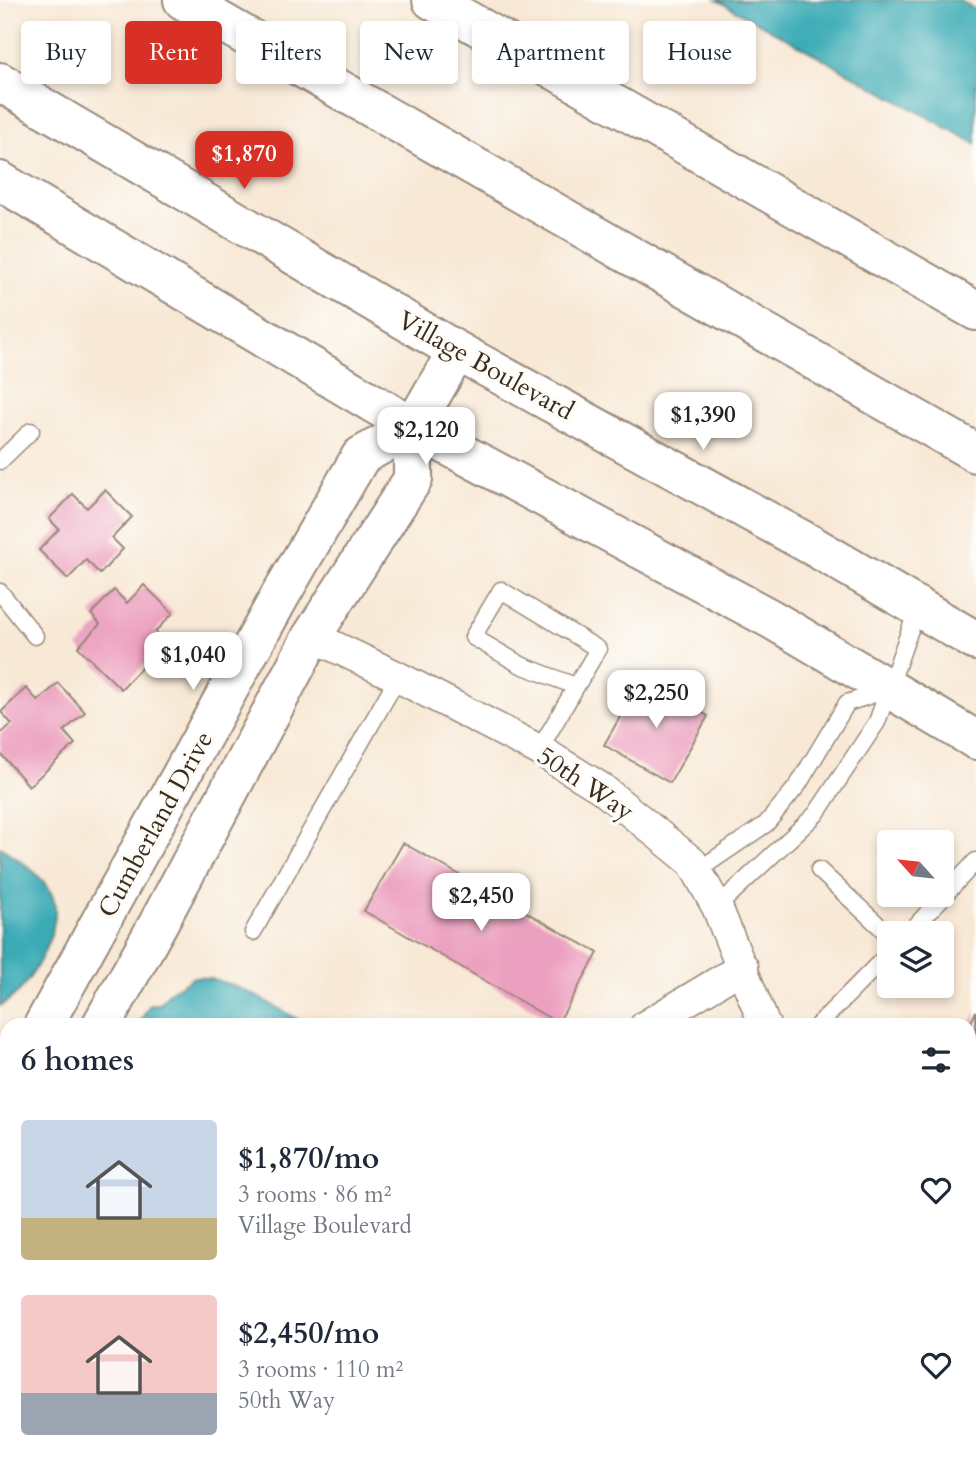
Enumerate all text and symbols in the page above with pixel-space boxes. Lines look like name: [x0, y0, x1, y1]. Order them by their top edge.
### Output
chip: Buy: [21, 21, 111, 84]
chip: Rent: [125, 21, 222, 84]
chip: Filters: [236, 21, 346, 84]
chip: New: [360, 21, 458, 84]
chip: Apartment: [472, 21, 629, 84]
chip: House: [643, 21, 756, 84]
pin: $1,870: [187, 132, 301, 191]
text: $1,870: [211, 138, 277, 169]
street label: Village Boulevard: [391, 303, 580, 428]
pin: $1,390: [646, 392, 760, 452]
text: $1,390: [670, 399, 736, 430]
pin: $2,120: [369, 407, 483, 467]
text: $2,120: [393, 414, 459, 445]
pin: $1,040: [136, 632, 250, 692]
text: $1,040: [160, 639, 226, 670]
pin: $2,250: [599, 670, 713, 730]
text: $2,250: [623, 677, 689, 708]
street label: Cumberland Drive: [90, 725, 221, 924]
street label: 50th Way: [530, 738, 641, 829]
north arrow: [877, 830, 954, 906]
map controls: [877, 830, 954, 998]
pin: $2,450: [424, 874, 538, 933]
text: $2,450: [448, 880, 514, 911]
button: layers: [877, 921, 954, 998]
text: 6 homes: [21, 1040, 134, 1081]
icon: filters: [917, 1041, 955, 1079]
text: $1,870/mo: [238, 1138, 379, 1179]
icon: home: [77, 1148, 161, 1232]
icon: heart: [917, 1171, 955, 1209]
text: 3 rooms · 86 m²: [238, 1179, 391, 1210]
text: Village Boulevard: [238, 1210, 412, 1241]
text: $2,450/mo: [238, 1313, 379, 1354]
icon: home: [77, 1323, 161, 1407]
icon: heart: [917, 1346, 955, 1384]
text: 3 rooms · 110 m²: [238, 1354, 403, 1385]
text: 50th Way: [238, 1385, 335, 1416]

